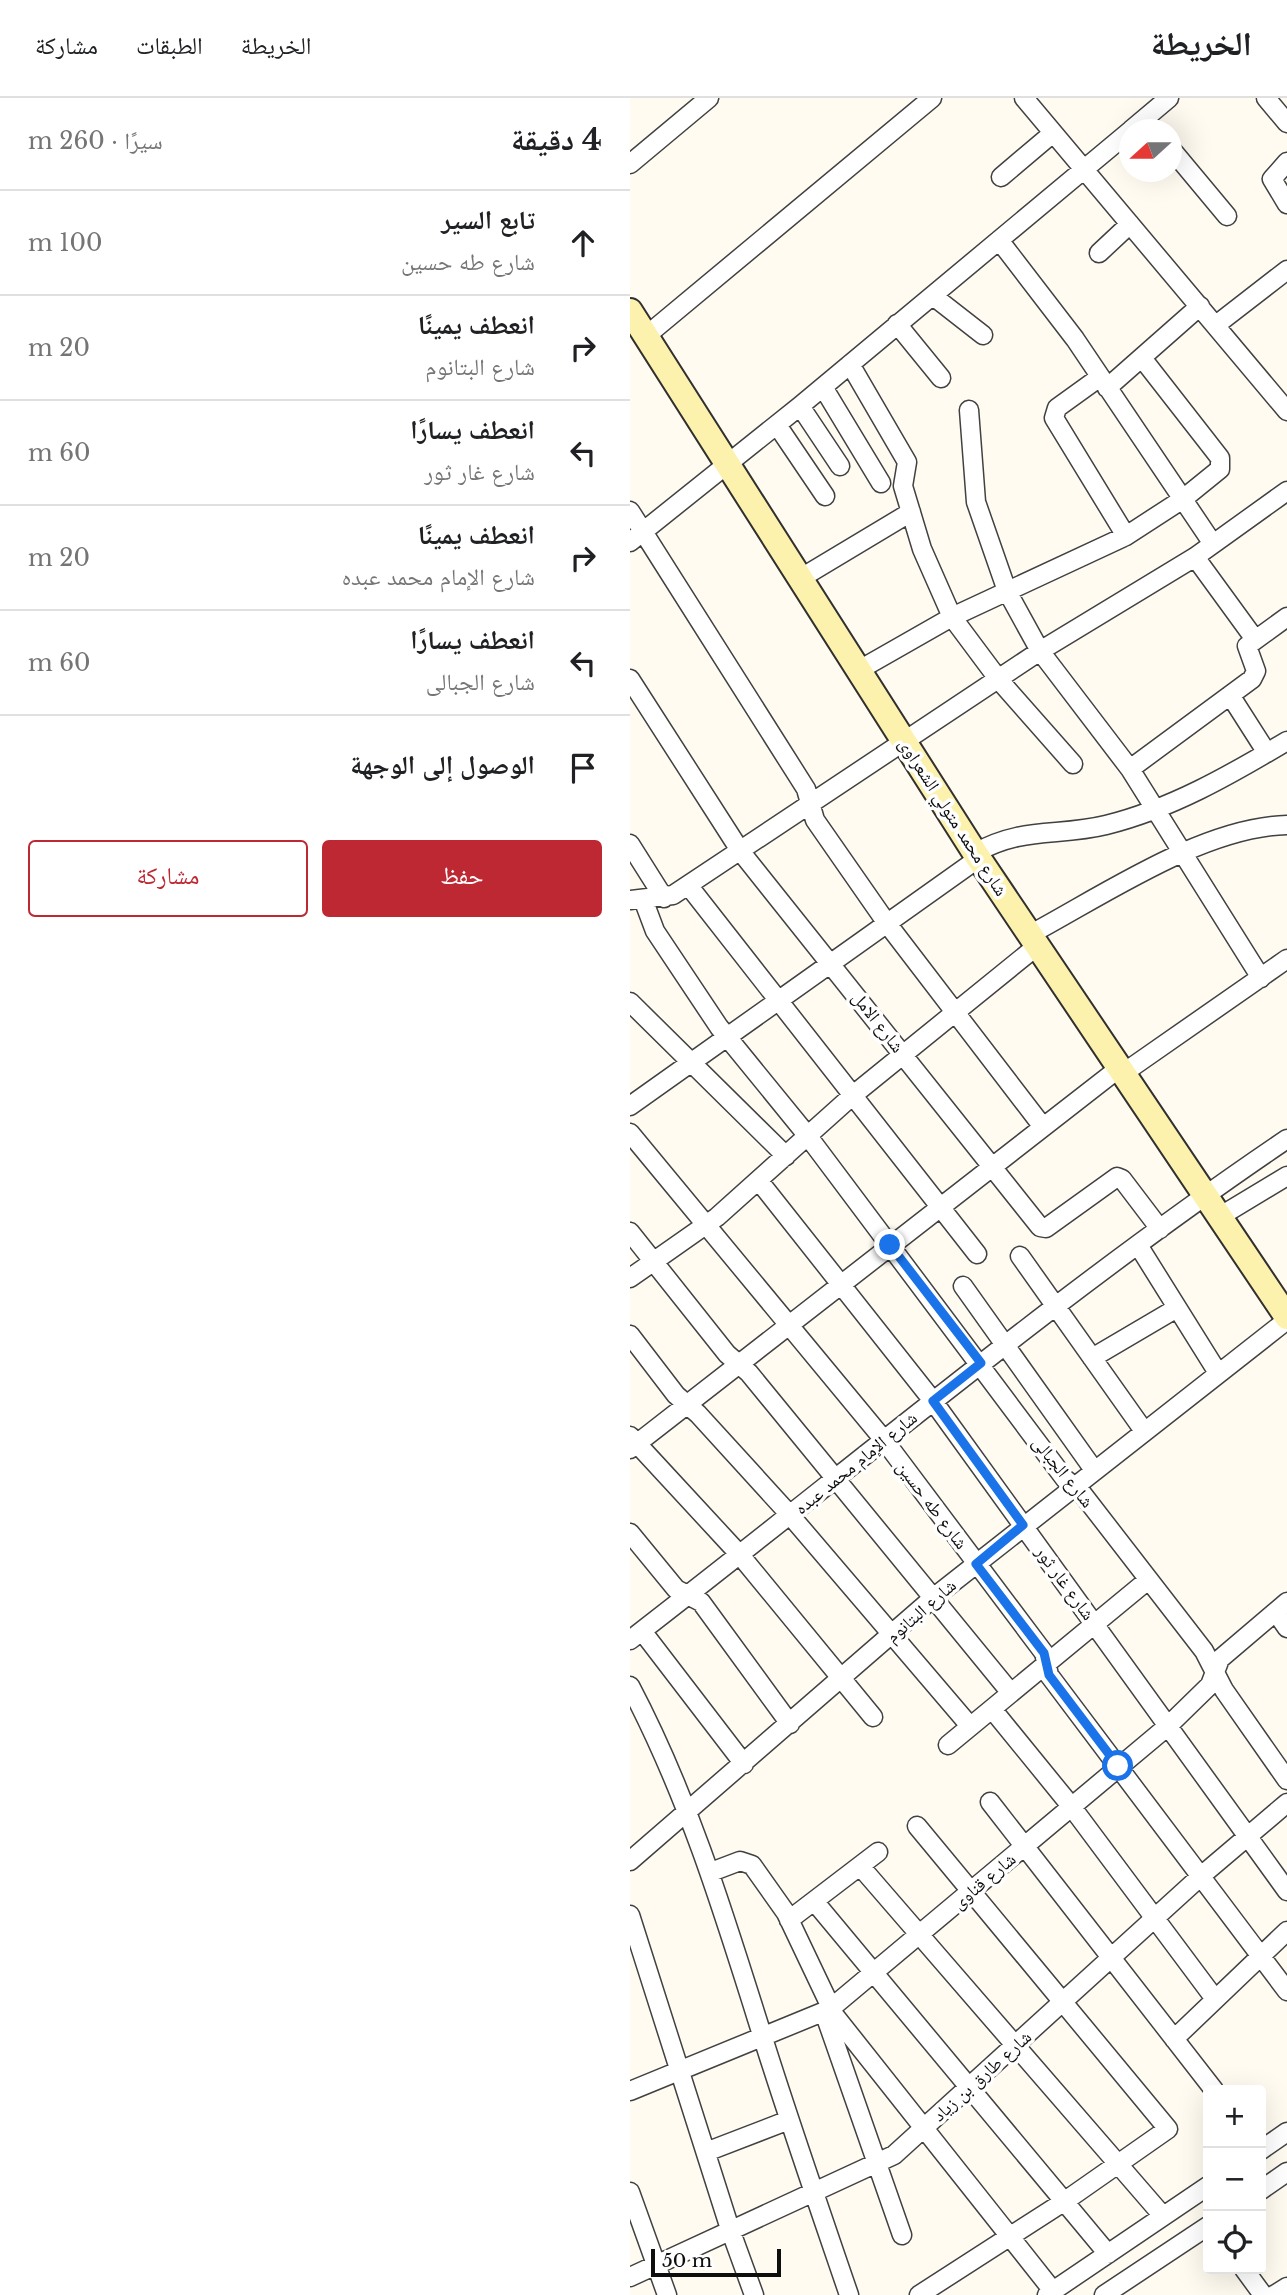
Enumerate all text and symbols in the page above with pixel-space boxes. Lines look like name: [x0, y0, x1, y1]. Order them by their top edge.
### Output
text: الخريطة: [1151, 23, 1252, 64]
text: مشاركة: [35, 31, 98, 60]
text: الطبقات: [136, 31, 203, 60]
text: الخريطة: [241, 31, 311, 60]
north arrow: [1119, 119, 1182, 182]
text: 4 دقيقة: [511, 121, 602, 158]
text: سيرًا · 260 m: [28, 127, 163, 155]
text: تابع السير: [441, 204, 535, 236]
icon: ahead: [564, 224, 602, 262]
text: 100 m: [28, 229, 102, 257]
text: شارع طه حسين: [401, 248, 535, 276]
text: انعطف يمينًا: [418, 309, 535, 341]
icon: right: [564, 329, 602, 367]
text: 20 m: [28, 334, 90, 362]
text: شارع البتانوم: [425, 353, 535, 381]
text: انعطف يسارًا: [410, 414, 535, 446]
icon: left: [564, 434, 602, 472]
text: 60 m: [28, 439, 91, 467]
text: شارع غار ثور: [424, 458, 535, 486]
text: انعطف يمينًا: [418, 519, 535, 551]
icon: right: [564, 539, 602, 577]
text: 20 m: [28, 544, 90, 572]
text: شارع الإمام محمد عبده: [342, 563, 535, 591]
text: انعطف يسارًا: [410, 624, 535, 656]
icon: left: [564, 644, 602, 682]
text: 60 m: [28, 649, 91, 677]
text: شارع الجبالى: [426, 668, 535, 696]
street label: شارع محمد متولي الشعراوى: [891, 734, 1012, 902]
text: الوصول إلى الوجهة: [350, 749, 535, 781]
icon: arrive: [564, 749, 602, 787]
button: مشاركة: [28, 840, 308, 917]
button: حفظ: [322, 840, 602, 917]
street label: شارع الامل: [847, 987, 909, 1057]
route end: [874, 1229, 905, 1260]
street label: شارع الإمام محمد عبده: [790, 1407, 922, 1520]
street label: شارع الجبالى: [1028, 1432, 1098, 1512]
street label: شارع طه حسين: [892, 1456, 972, 1554]
street label: شارع غار ثور: [1030, 1541, 1099, 1625]
street label: شارع البتانوم: [881, 1575, 961, 1648]
route start: [1102, 1750, 1133, 1781]
street label: شارع قناوى: [948, 1848, 1020, 1914]
street label: شارع طارق بن زياد: [928, 2026, 1036, 2126]
map controls: [1203, 2085, 1266, 2274]
button: +: [1203, 2085, 1266, 2148]
button: −: [1203, 2148, 1266, 2211]
button: locate: [1203, 2211, 1266, 2274]
scale bar: [651, 2246, 780, 2278]
text: 50 m: [662, 2249, 712, 2272]

